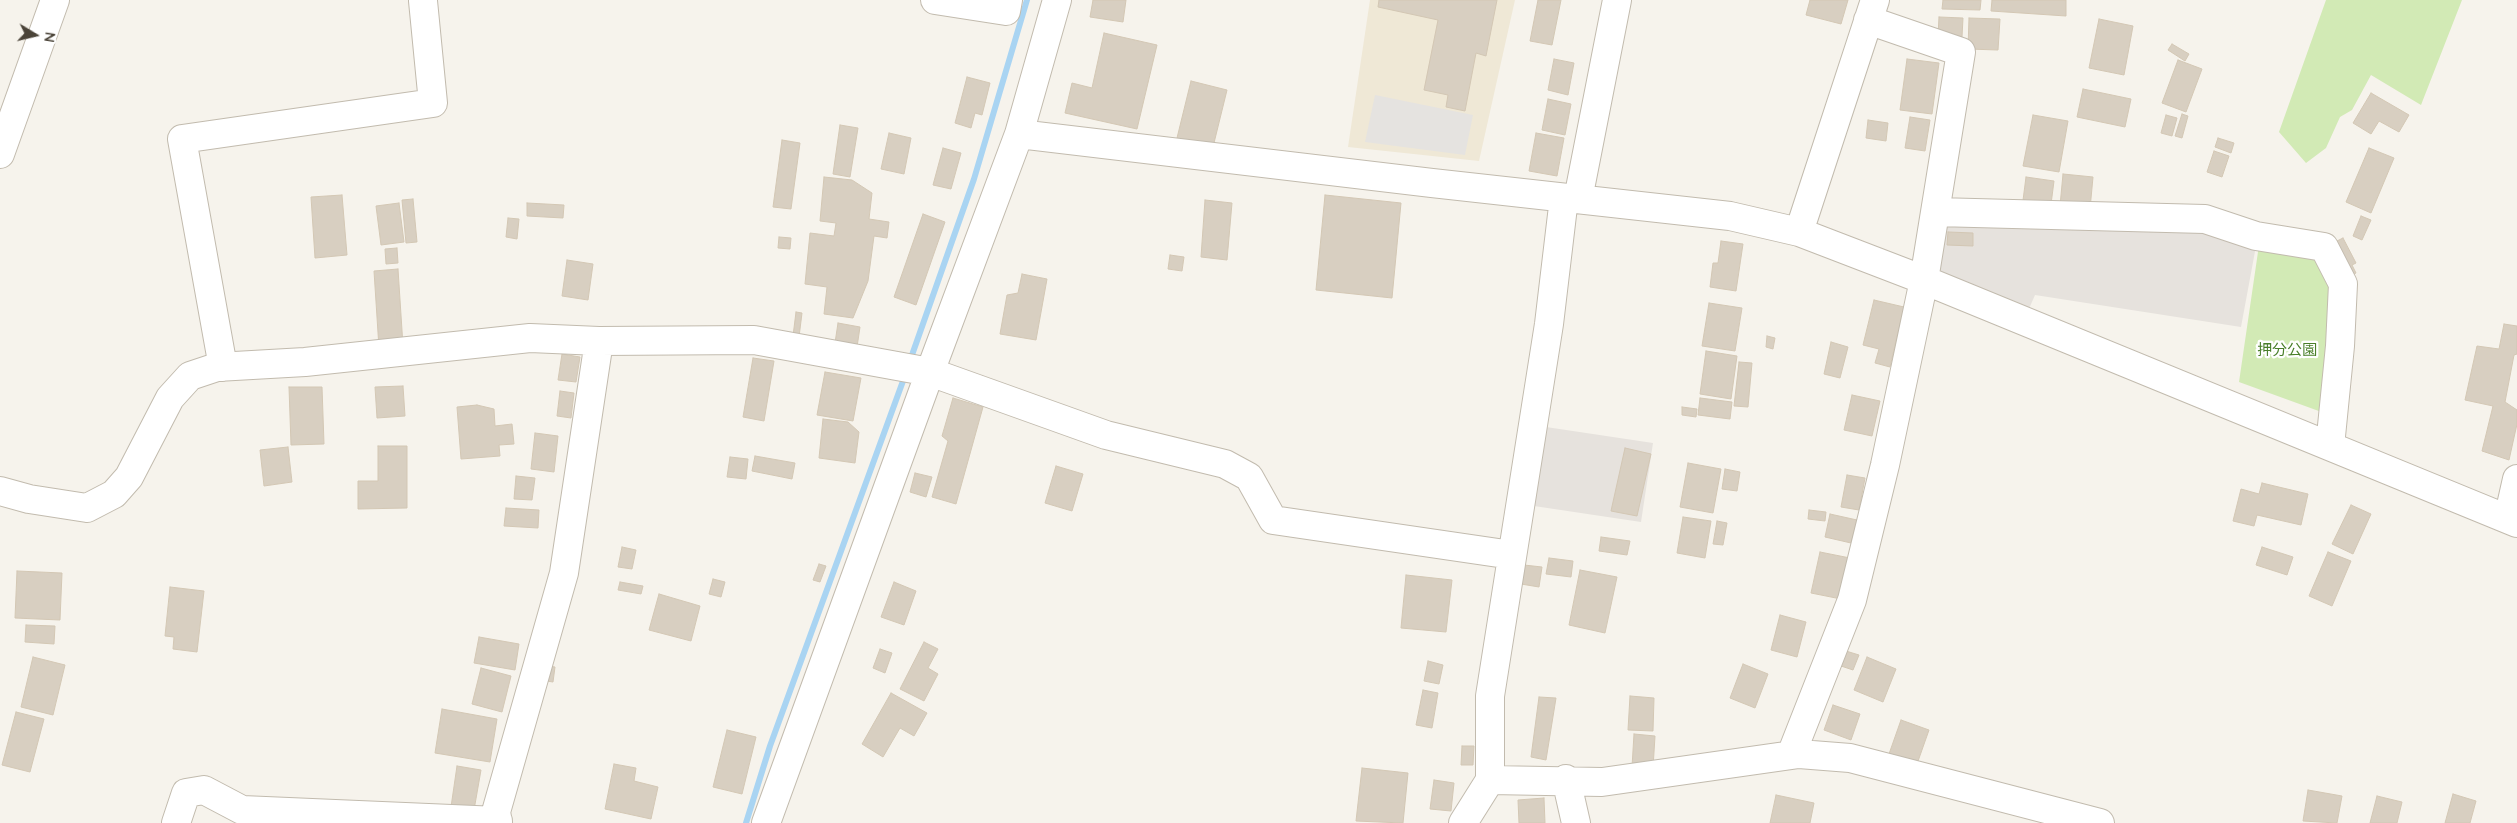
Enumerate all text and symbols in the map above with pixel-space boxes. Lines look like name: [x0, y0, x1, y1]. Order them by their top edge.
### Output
north arrow: [10, 10, 60, 60]
text: N: [40, 31, 60, 44]
park label: 押分公園: [2257, 341, 2317, 359]

